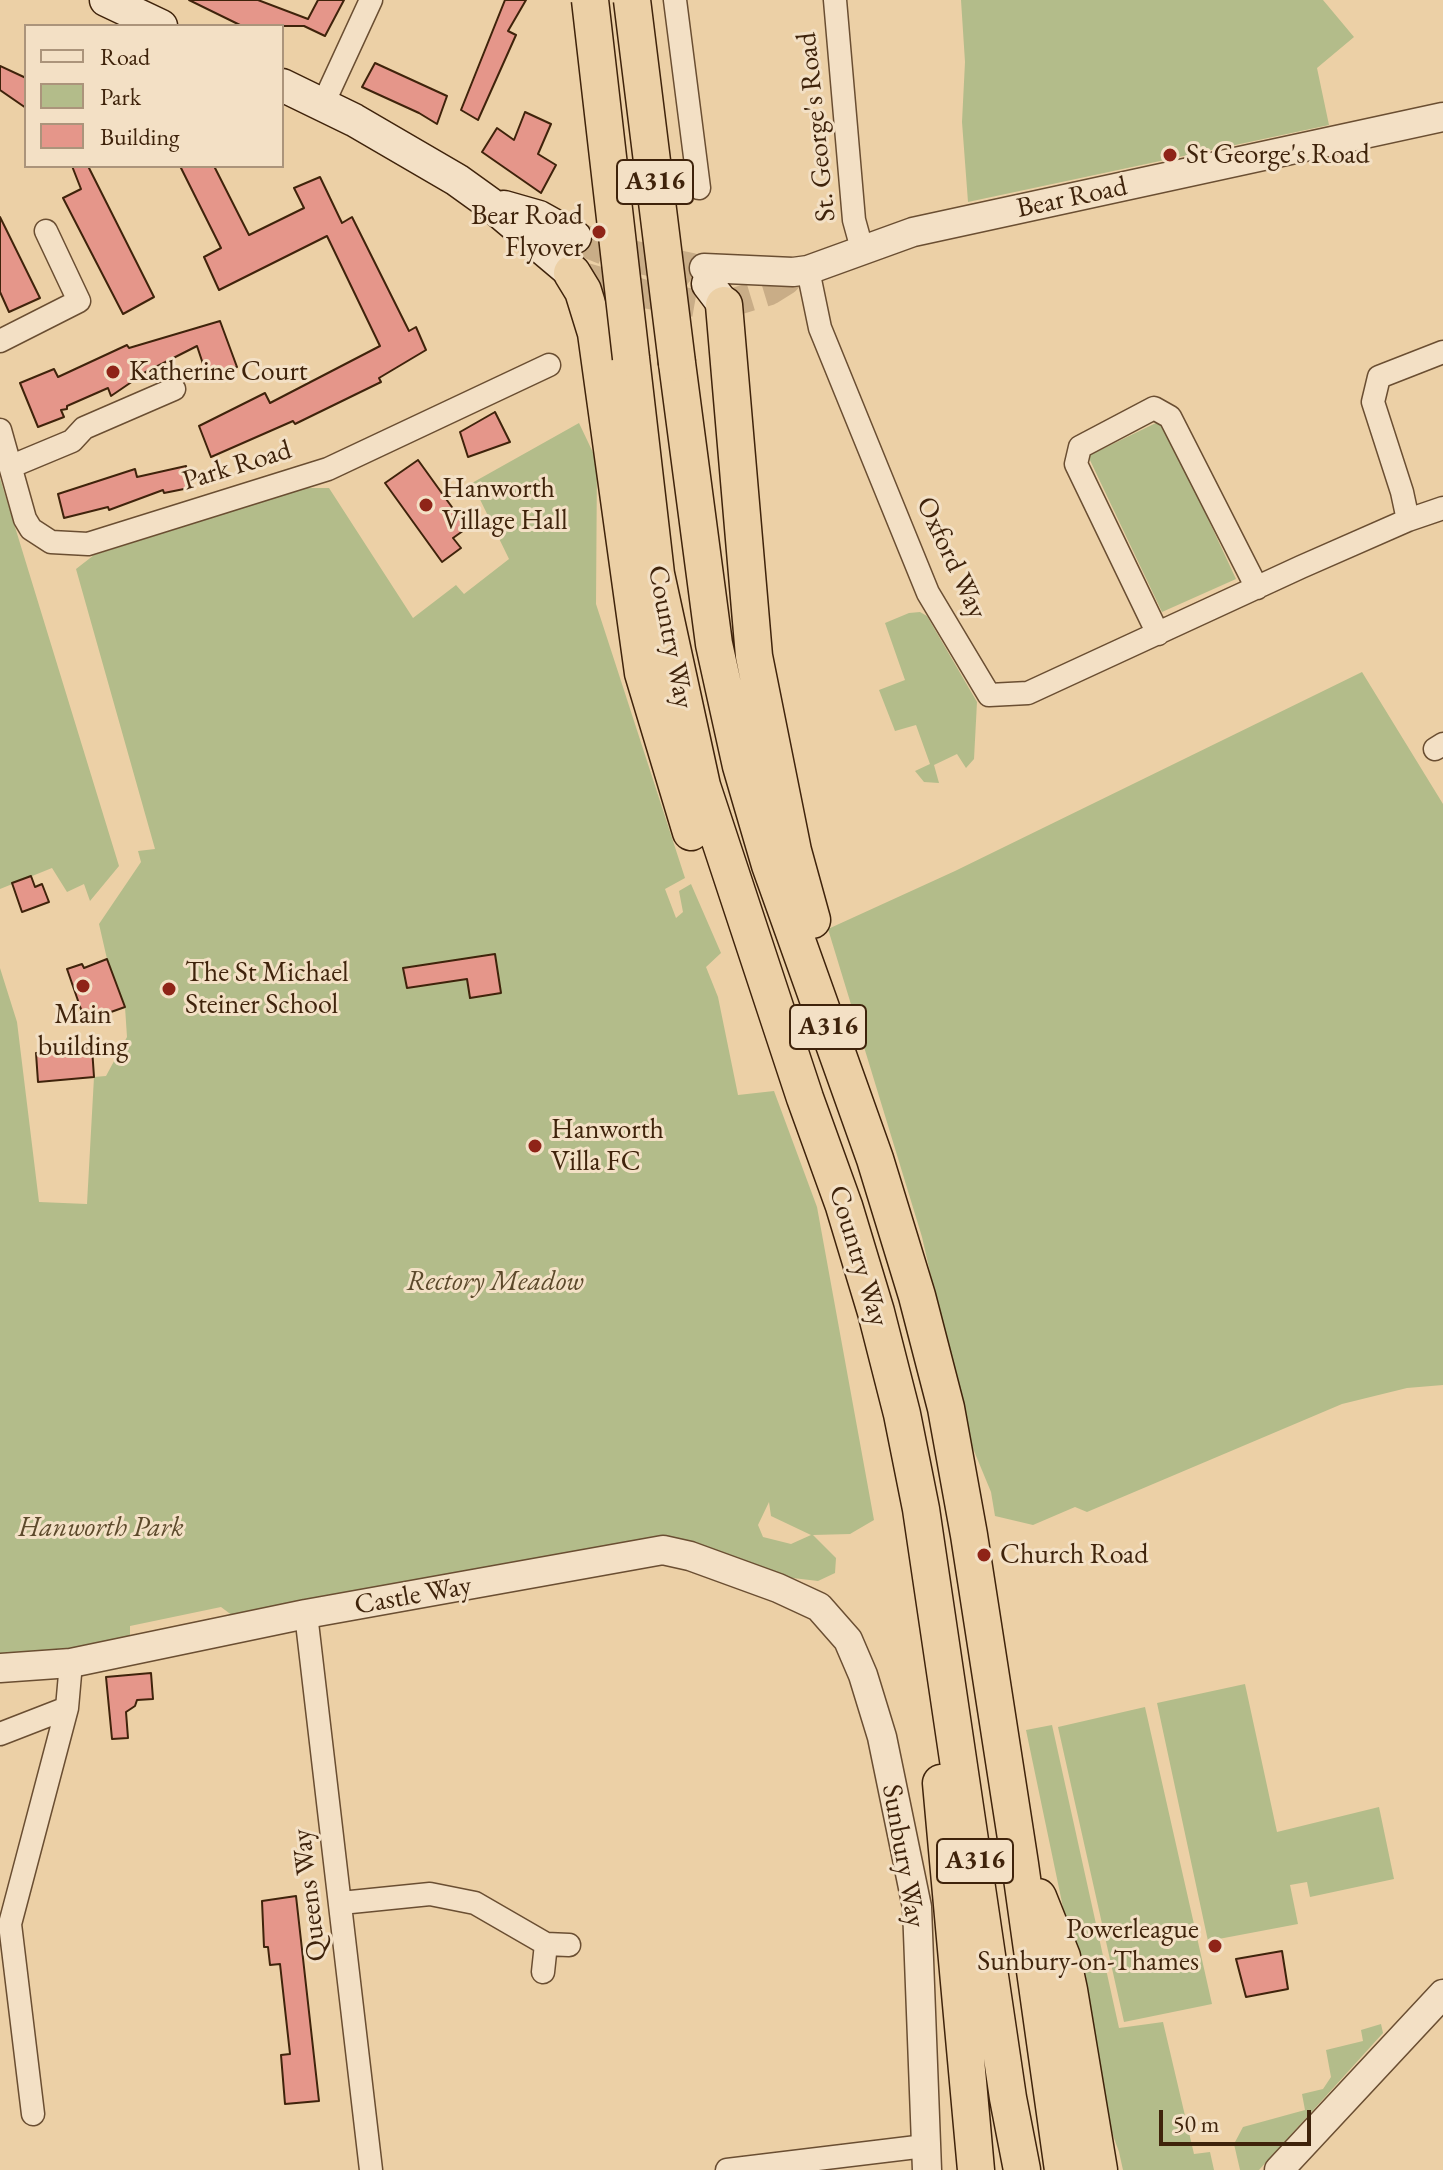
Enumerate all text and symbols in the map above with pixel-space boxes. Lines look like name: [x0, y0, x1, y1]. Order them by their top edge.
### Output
legend: [24, 24, 284, 168]
street label: St. George's Road: [790, 31, 844, 223]
text: Road: [100, 41, 150, 72]
text: Park: [100, 81, 141, 112]
text: Building: [100, 121, 180, 152]
place label: St George's Road: [1186, 138, 1370, 172]
marker: St George's Road: [1161, 146, 1179, 164]
road number: A316: [617, 160, 693, 204]
street label: Bear Road: [1014, 170, 1130, 226]
place label: Bear Road Flyover: [471, 199, 583, 265]
marker: Bear Road Flyover: [590, 223, 608, 241]
place label: Katherine Court: [129, 355, 308, 389]
marker: Katherine Court: [104, 363, 122, 381]
street label: Park Road: [179, 434, 295, 498]
place label: Hanworth Village Hall: [442, 472, 568, 538]
street label: Oxford Way: [908, 492, 994, 624]
marker: Hanworth Village Hall: [417, 496, 435, 514]
street label: Country Way: [640, 562, 700, 712]
place label: The St Michael Steiner School: [185, 956, 349, 1022]
marker: Main building: [74, 977, 92, 995]
marker: The St Michael Steiner School: [160, 980, 178, 998]
place label: Main building: [38, 998, 128, 1064]
road number: A316: [790, 1005, 866, 1049]
place label: Hanworth Villa FC: [551, 1113, 664, 1179]
marker: Hanworth Villa FC: [526, 1137, 544, 1155]
street label: Country Way: [821, 1182, 895, 1330]
park label: Rectory Meadow: [406, 1265, 584, 1299]
park label: Hanworth Park: [18, 1511, 184, 1545]
place label: Church Road: [1000, 1538, 1148, 1572]
marker: Church Road: [975, 1546, 993, 1564]
street label: Castle Way: [352, 1569, 474, 1623]
street label: Sunbury Way: [874, 1782, 932, 1930]
street label: Queens Way: [285, 1827, 335, 1963]
road number: A316: [937, 1839, 1013, 1883]
place label: Powerleague Sunbury-on-Thames: [977, 1913, 1199, 1979]
marker: Powerleague Sunbury-on-Thames: [1206, 1937, 1224, 1955]
scale bar: [1163, 2094, 1315, 2144]
text: 50 m: [1173, 2108, 1220, 2139]

